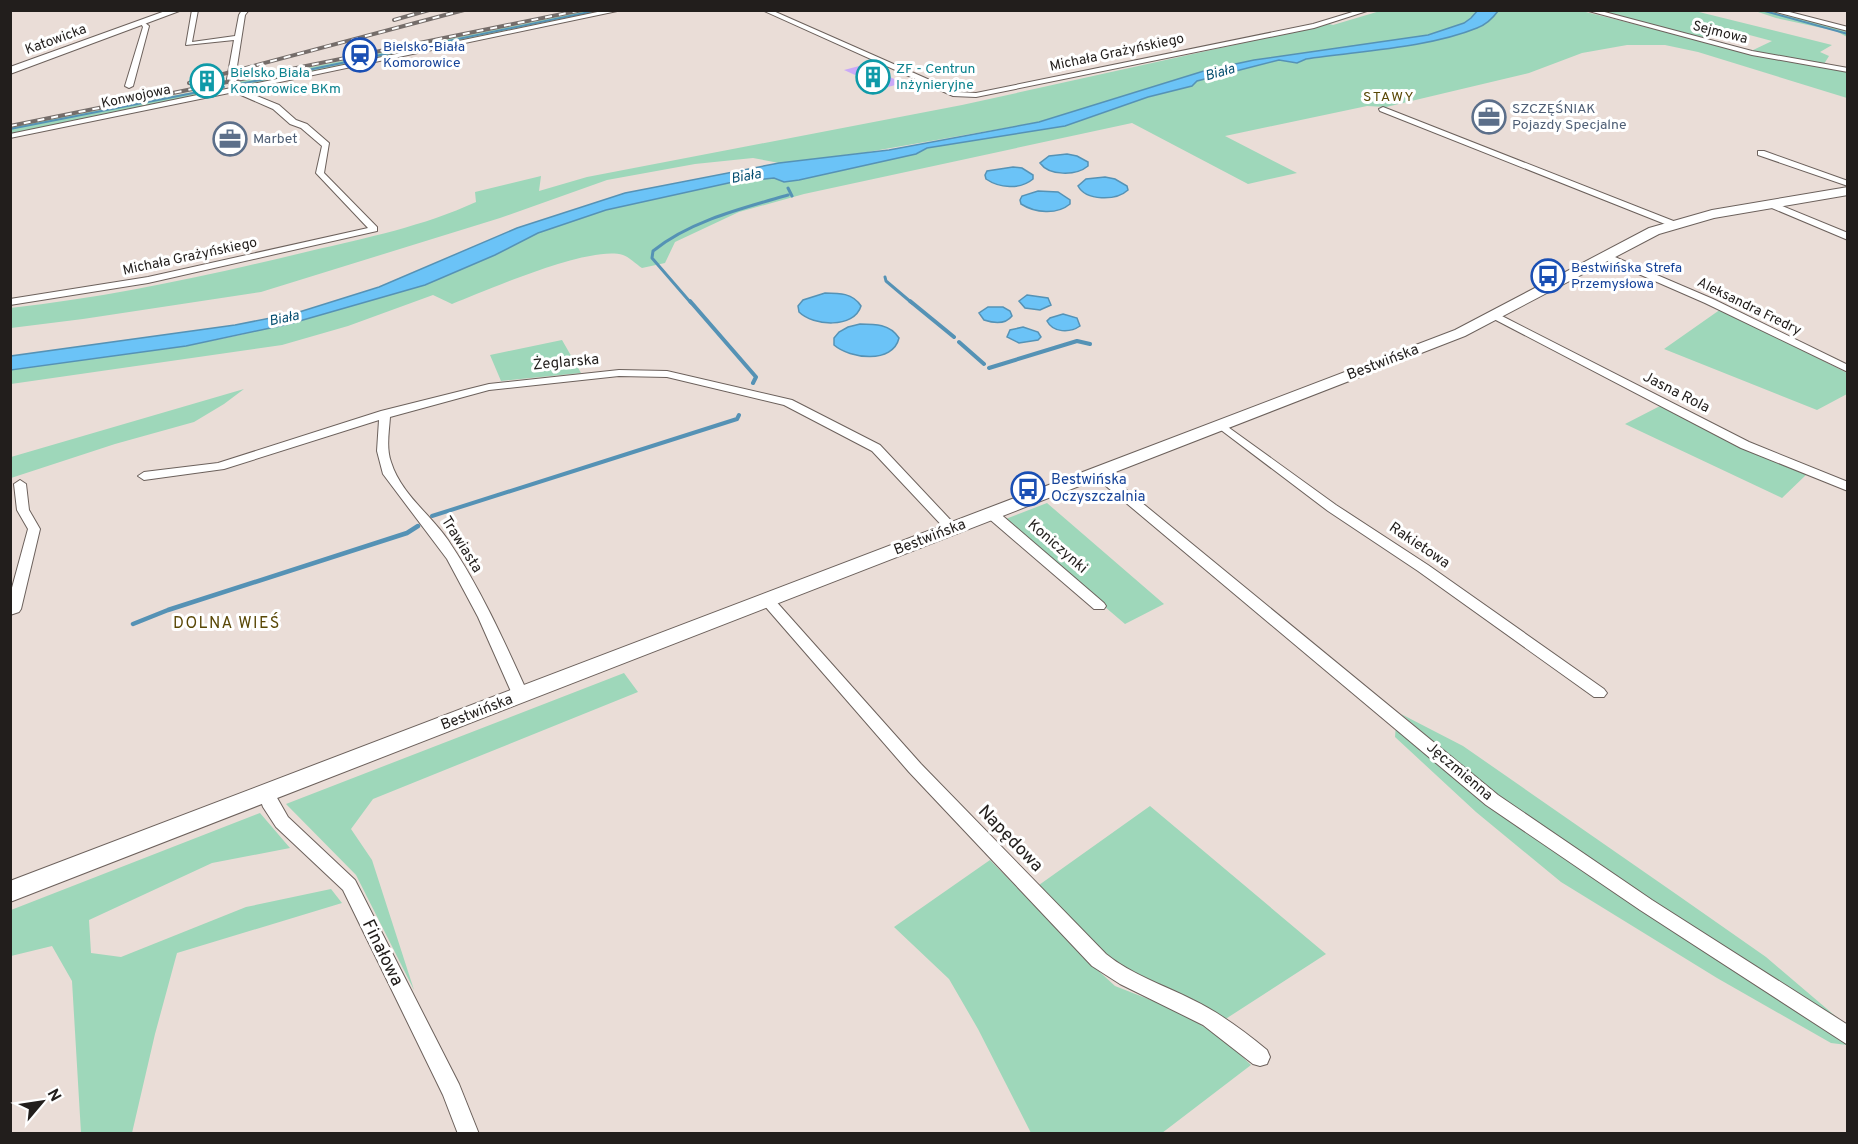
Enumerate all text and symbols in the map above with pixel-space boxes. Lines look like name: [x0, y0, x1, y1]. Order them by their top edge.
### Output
street label: Sejmowa: [1691, 18, 1749, 48]
street label: Katowicka: [23, 21, 89, 59]
street label: Michała Grażyńskiego: [1048, 30, 1186, 76]
station icon: Bielsko-Biała Komorowice: [342, 37, 378, 73]
place label: Bielsko-Biała Komorowice: [383, 39, 465, 72]
building icon: ZF - Centrun Inżynieryjne: [855, 59, 891, 95]
water label: Biała: [1203, 60, 1238, 85]
place label: ZF - Centrun Inżynieryjne: [896, 61, 976, 94]
building icon: Bielsko Biała Komorowice BKm: [189, 63, 225, 99]
place label: Bielsko Biała Komorowice BKm: [230, 65, 341, 98]
street label: Konwojowa: [100, 81, 172, 113]
district label: STAWY: [1363, 89, 1415, 106]
office icon: SZCZĘŚNIAK Pojazdy Specjalne: [1471, 99, 1507, 135]
place label: SZCZĘŚNIAK Pojazdy Specjalne: [1512, 100, 1627, 134]
office icon: Marbet: [212, 121, 248, 157]
place label: Marbet: [253, 131, 298, 148]
water label: Biała: [730, 166, 763, 188]
street label: Michała Grażyńskiego: [121, 234, 259, 280]
bus stop icon: Bestwińska Strefa Przemysłowa: [1530, 258, 1566, 294]
place label: Bestwińska Strefa Przemysłowa: [1571, 260, 1682, 293]
street label: Aleksandra Fredry: [1694, 274, 1804, 340]
water label: Biała: [267, 307, 301, 330]
street label: Bestwińska: [1344, 341, 1422, 385]
street label: Żeglarska: [532, 350, 600, 375]
street label: Jasna Rola: [1639, 368, 1713, 418]
bus stop icon: Bestwińska Oczyszczalnia: [1010, 471, 1046, 507]
place label: Bestwińska Oczyszczalnia: [1051, 471, 1145, 507]
street label: Trawiasta: [436, 513, 486, 577]
street label: Bestwińska: [891, 516, 969, 560]
street label: Koniczynki: [1023, 516, 1091, 578]
street label: Rakietowa: [1385, 519, 1453, 573]
district label: DOLNA WIEŚ: [173, 612, 281, 634]
street label: Bestwińska: [438, 691, 516, 735]
street label: Jęczmienna: [1422, 739, 1496, 805]
street label: Napędowa: [972, 801, 1048, 877]
street label: Finałowa: [356, 916, 408, 990]
north arrow: [12, 1072, 72, 1132]
text: N: [42, 1086, 65, 1106]

